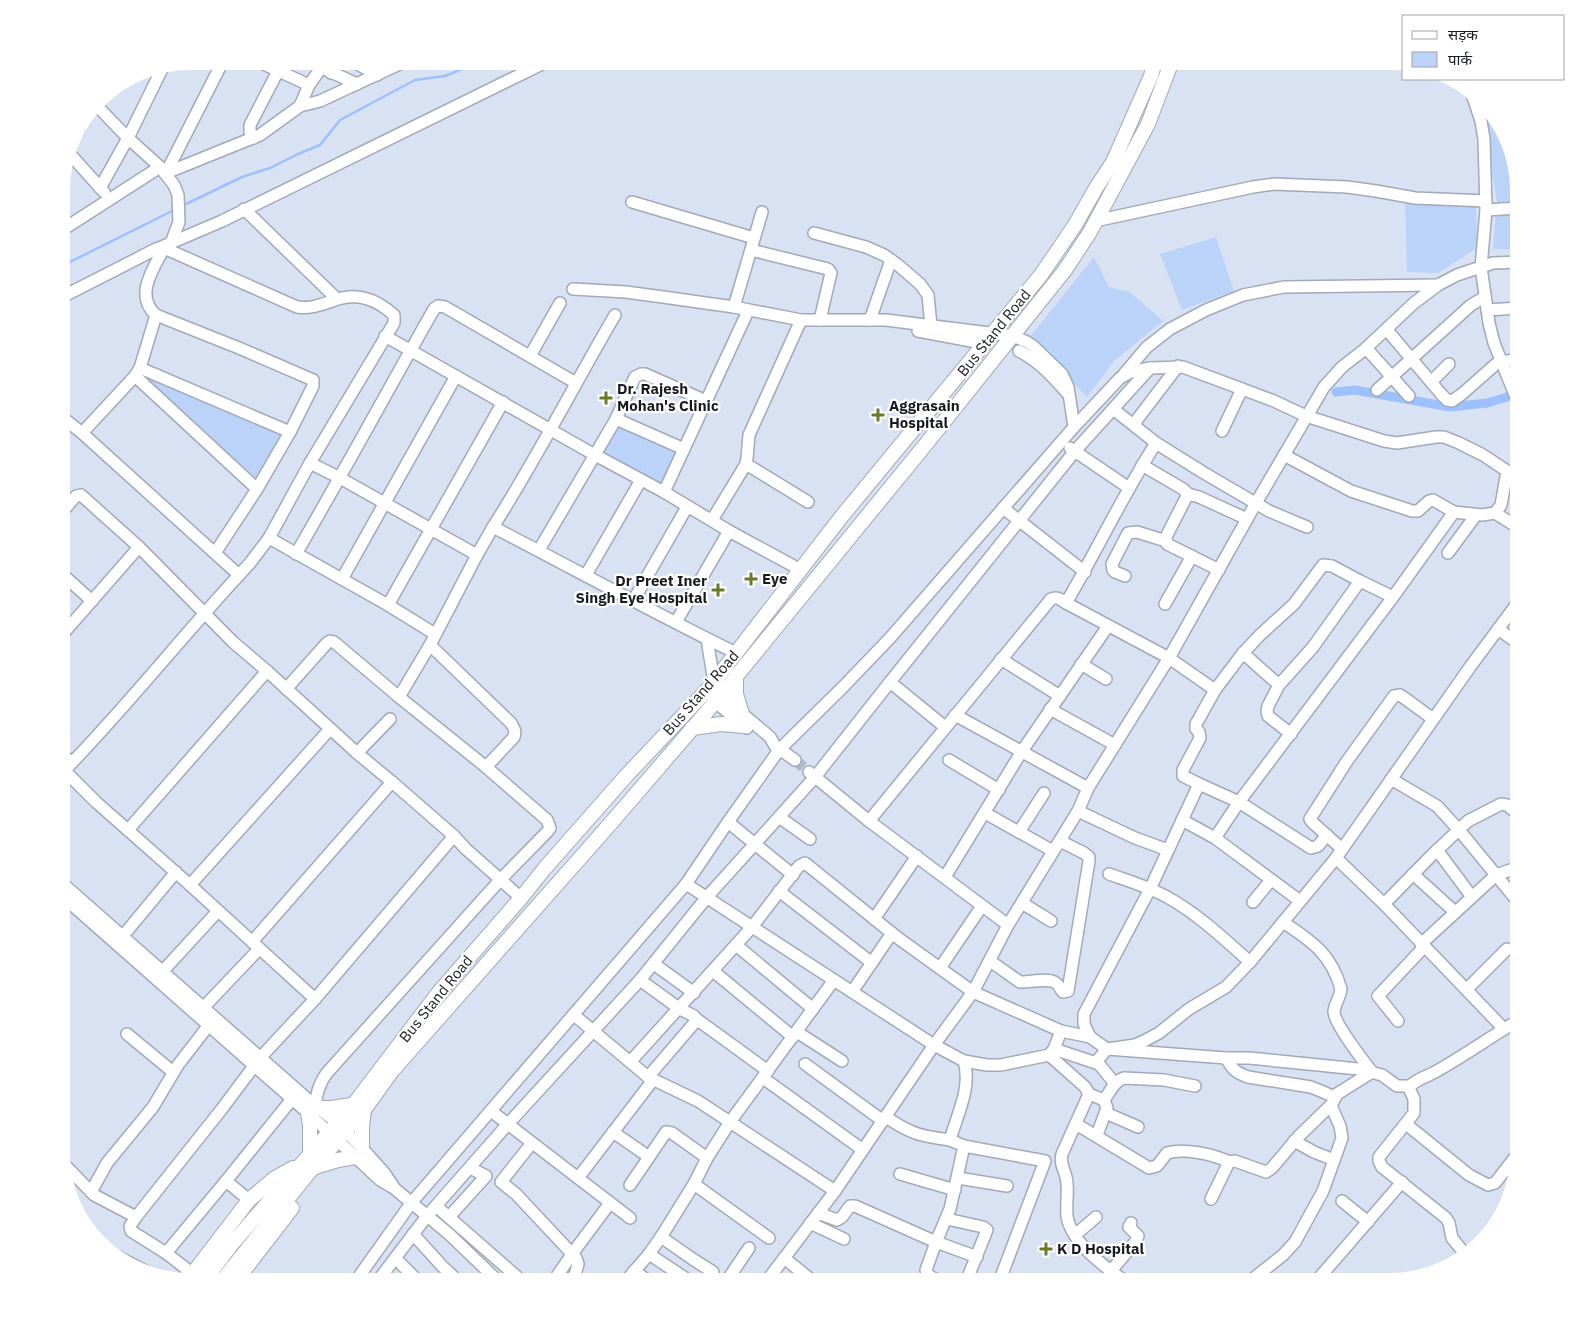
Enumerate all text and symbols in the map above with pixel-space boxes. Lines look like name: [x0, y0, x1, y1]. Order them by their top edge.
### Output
legend: [1402, 15, 1565, 80]
text: सड़क: [1448, 25, 1478, 44]
text: पार्क: [1448, 50, 1472, 69]
street label: Bus Stand Road: [953, 285, 1034, 380]
place label: Dr. Rajesh Mohan's Clinic: [617, 379, 719, 415]
marker: Dr. Rajesh Mohan's Clinic: [599, 391, 613, 405]
place label: Aggrasain Hospital: [889, 396, 960, 432]
marker: Aggrasain Hospital: [871, 408, 885, 422]
place label: Eye: [762, 569, 787, 588]
place label: Dr Preet Iner Singh Eye Hospital: [576, 571, 707, 607]
marker: Eye: [744, 572, 758, 586]
marker: Dr Preet Iner Singh Eye Hospital: [711, 583, 725, 597]
street label: Bus Stand Road: [659, 646, 743, 739]
street label: Bus Stand Road: [395, 951, 476, 1046]
place label: K D Hospital: [1057, 1239, 1145, 1258]
marker: K D Hospital: [1039, 1242, 1053, 1256]

